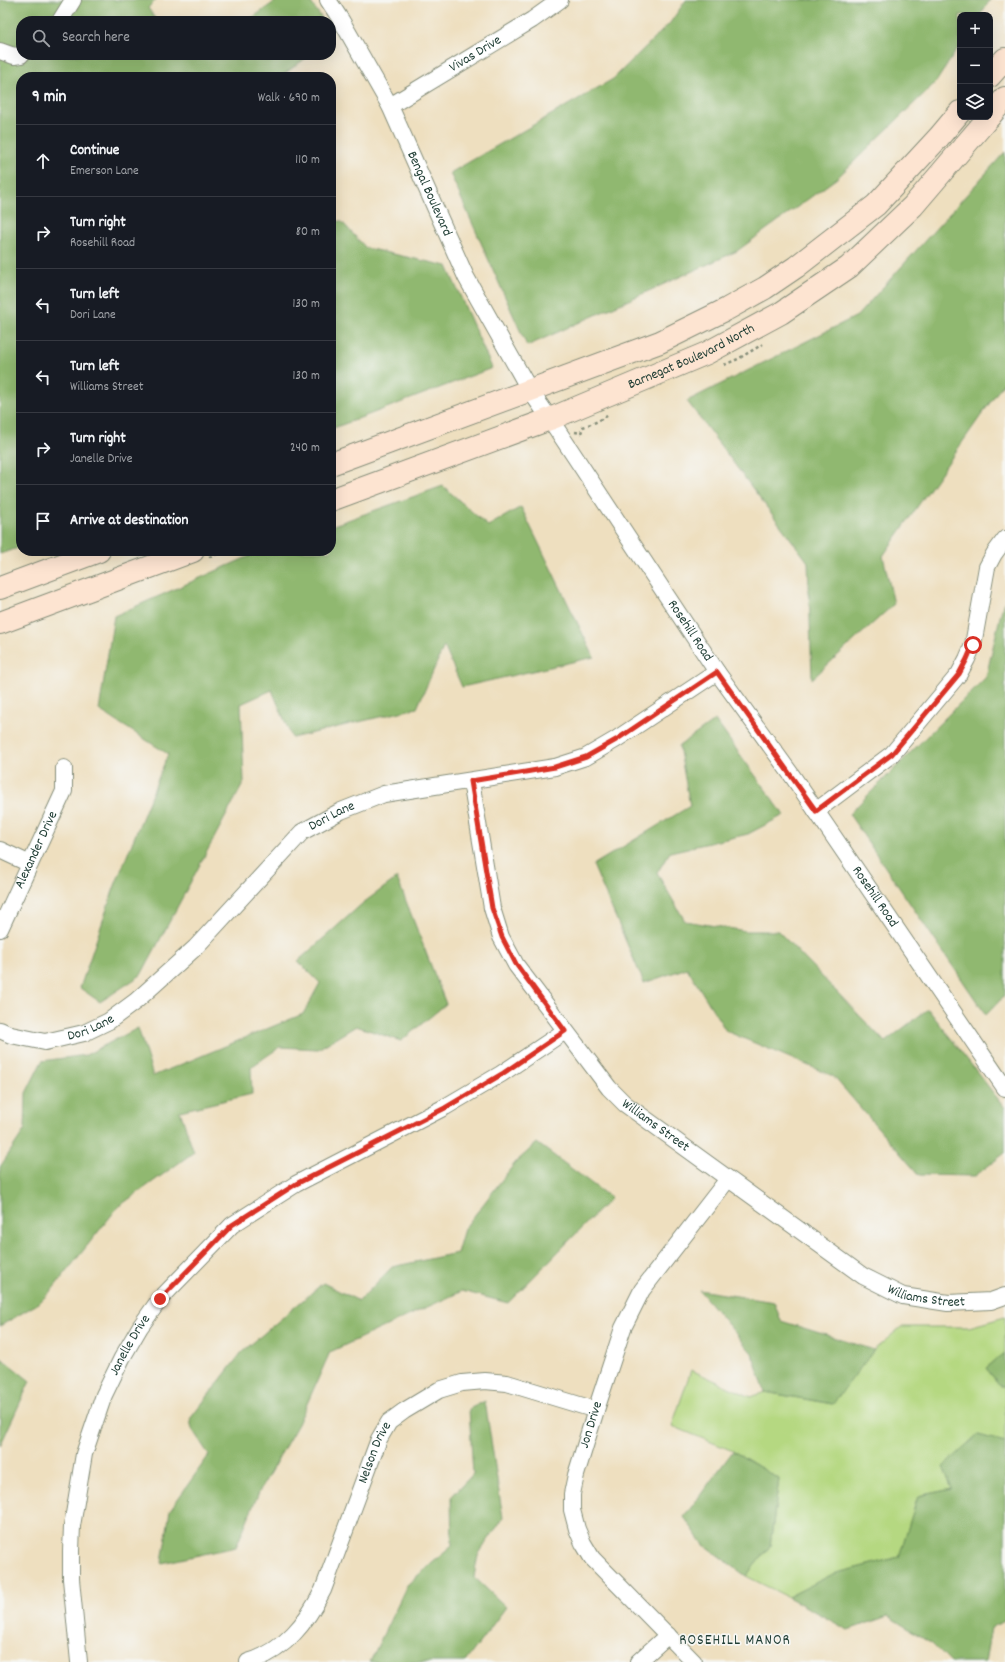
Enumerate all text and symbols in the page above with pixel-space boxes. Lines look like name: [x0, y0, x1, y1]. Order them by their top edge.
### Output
map controls: [957, 12, 993, 120]
button: +: [957, 12, 993, 48]
search box: [16, 16, 336, 60]
icon: search: [30, 27, 52, 49]
text: Search here: [62, 27, 130, 49]
street label: Vivas Drive: [446, 31, 505, 78]
button: −: [957, 48, 993, 84]
button: layers: [957, 84, 993, 120]
text: 9 min: [32, 86, 66, 110]
text: Walk · 690 m: [258, 89, 320, 108]
text: Continue: [70, 140, 119, 162]
street label: Bengal Boulevard: [401, 148, 457, 240]
icon: ahead: [32, 150, 54, 172]
text: 110 m: [295, 151, 320, 170]
text: Emerson Lane: [70, 162, 139, 181]
text: Turn right: [70, 212, 126, 234]
icon: right: [32, 222, 54, 244]
text: 80 m: [296, 223, 320, 242]
text: Rosehill Road: [70, 234, 135, 253]
text: Turn left: [70, 284, 119, 306]
icon: left: [32, 294, 54, 316]
text: 130 m: [292, 295, 320, 314]
text: Dori Lane: [70, 306, 116, 325]
street label: Barnegat Boulevard North: [625, 319, 759, 395]
text: Turn left: [70, 356, 119, 378]
icon: left: [32, 366, 54, 388]
text: 130 m: [292, 367, 320, 386]
text: Williams Street: [70, 378, 143, 397]
text: Turn right: [70, 428, 126, 450]
icon: right: [32, 438, 54, 460]
text: 240 m: [290, 439, 320, 458]
text: Janelle Drive: [70, 450, 133, 469]
icon: arrive: [32, 510, 54, 532]
text: Arrive at destination: [70, 510, 188, 532]
street label: Rosehill Road: [662, 596, 718, 666]
route start: [964, 636, 982, 654]
street label: Dori Lane: [305, 797, 358, 837]
street label: Alexander Drive: [10, 808, 63, 892]
street label: Rosehill Road: [847, 862, 903, 932]
street label: Dori Lane: [66, 1010, 119, 1046]
street label: Williams Street: [617, 1095, 693, 1157]
street label: Williams Street: [884, 1280, 965, 1313]
route end: [151, 1290, 169, 1308]
street label: Janelle Drive: [105, 1311, 156, 1379]
street label: Jon Drive: [575, 1399, 608, 1451]
street label: Nelson Drive: [353, 1418, 397, 1486]
district label: ROSEHILL MANOR: [679, 1630, 791, 1652]

